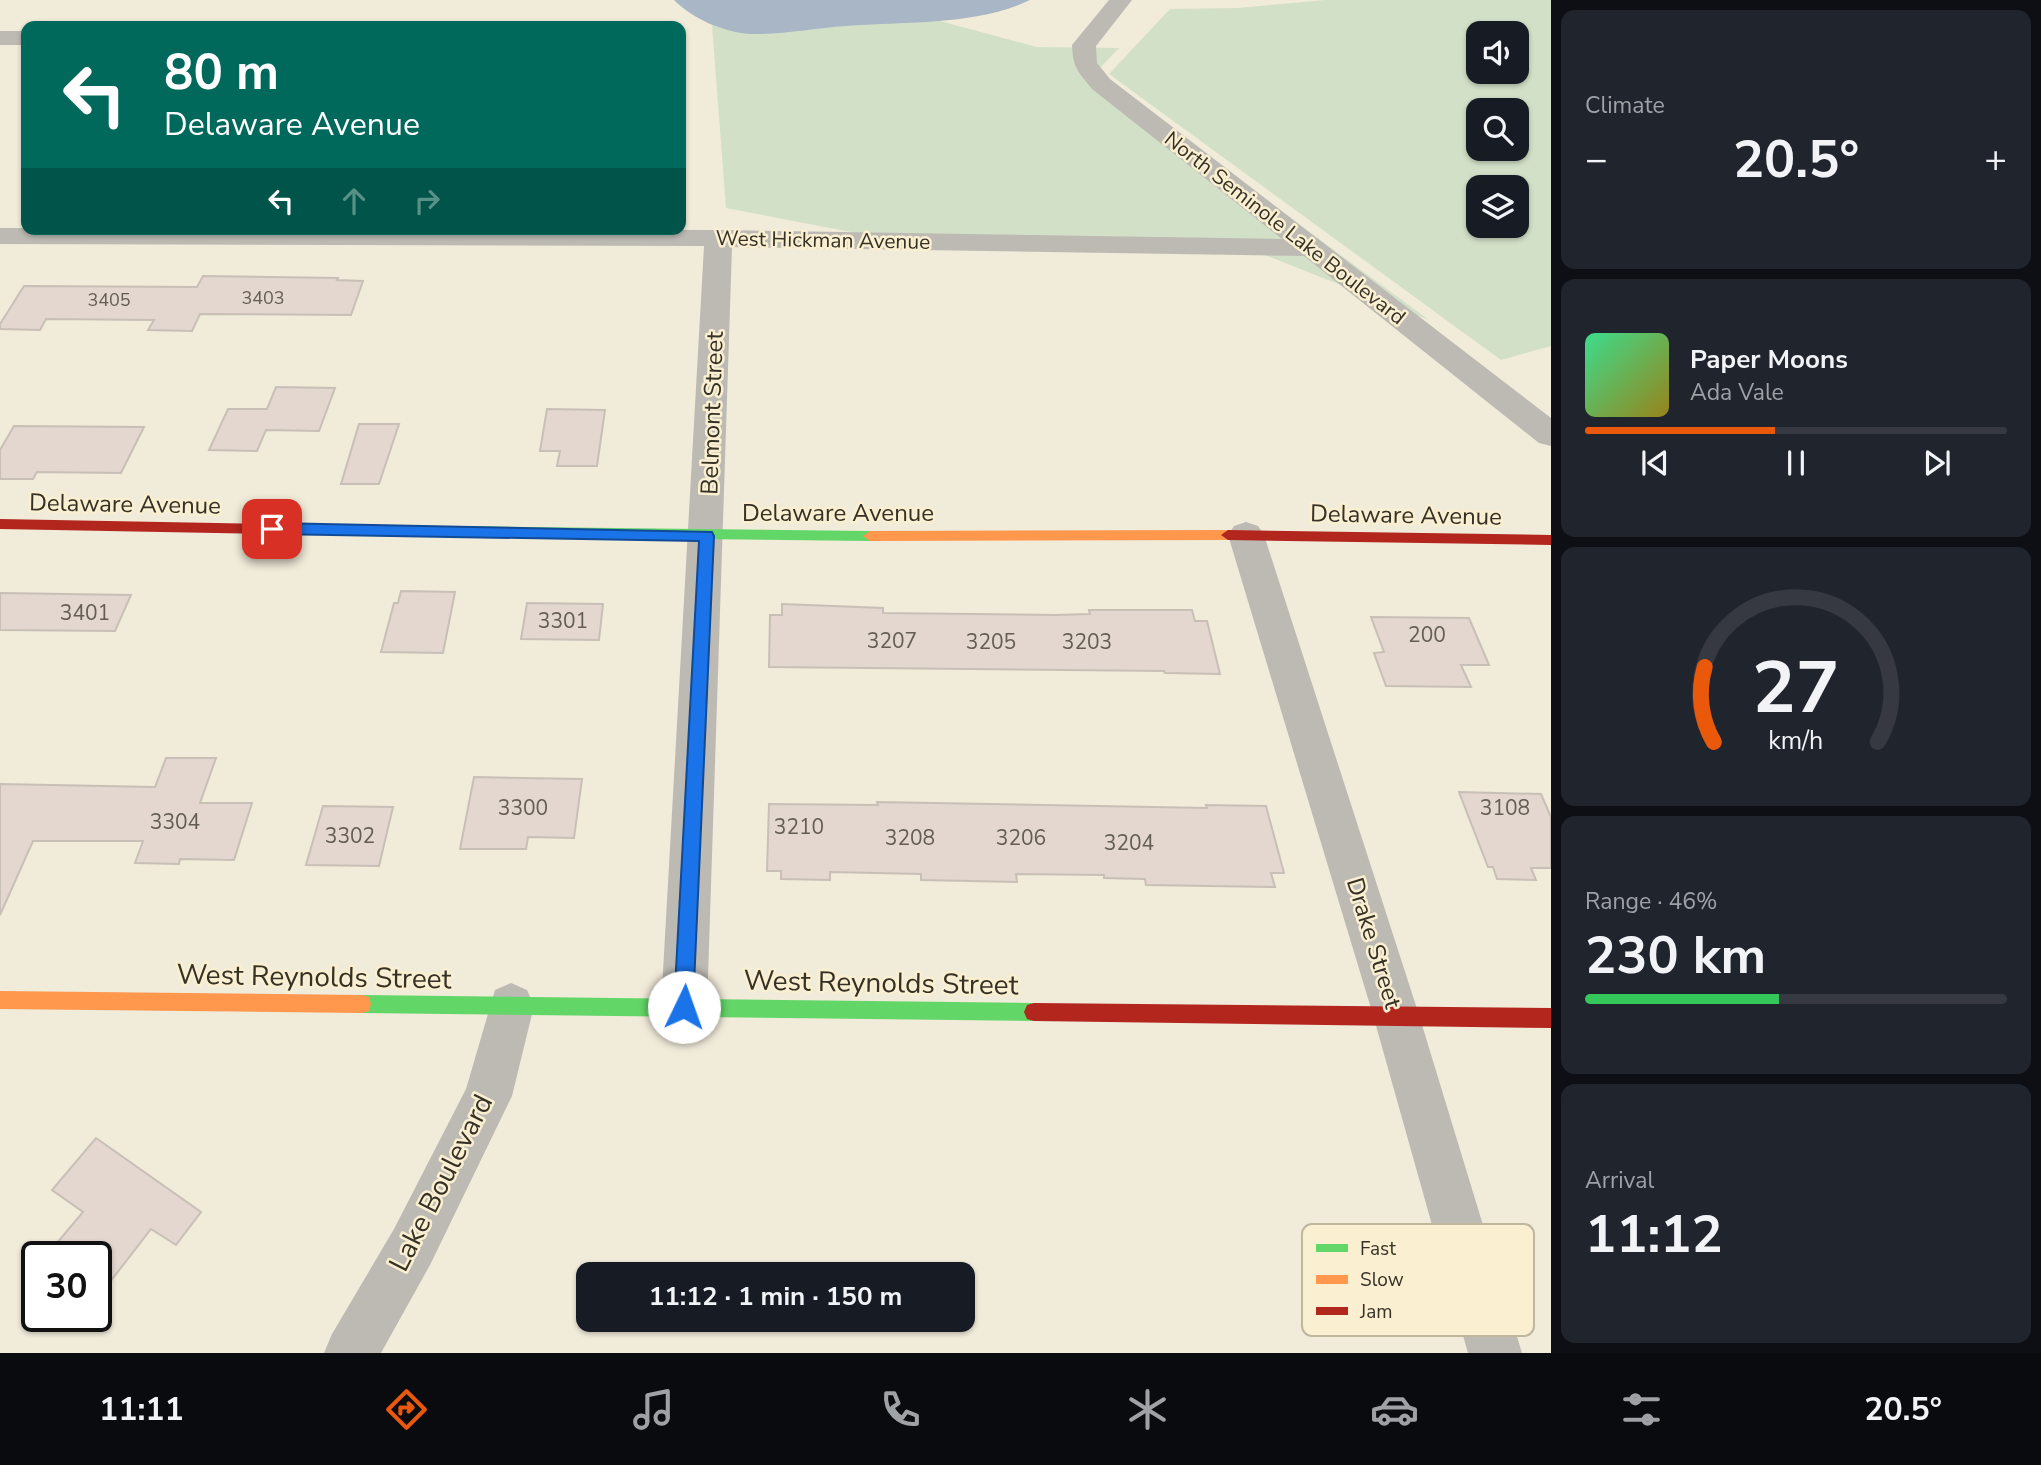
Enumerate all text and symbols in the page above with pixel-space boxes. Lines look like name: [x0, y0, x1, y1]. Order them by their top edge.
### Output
map controls: [1466, 21, 1529, 238]
button: sound: [1466, 21, 1529, 84]
text: 80 m: [164, 39, 279, 106]
icon: left: [49, 49, 140, 140]
text: Climate: [1585, 90, 1665, 121]
button: search: [1466, 98, 1529, 161]
text: Delaware Avenue: [164, 103, 420, 146]
text: 20.5°: [1733, 124, 1859, 195]
street label: North Seminole Lake Boulevard: [1159, 125, 1411, 331]
text: −: [1585, 134, 1608, 185]
text: +: [1984, 134, 2007, 185]
button: layers: [1466, 175, 1529, 238]
icon: left: [262, 182, 300, 220]
icon: ahead: [335, 182, 373, 220]
icon: right: [408, 182, 446, 220]
street label: West Hickman Avenue: [715, 224, 931, 256]
house number: 3403: [241, 286, 285, 310]
house number: 3405: [87, 288, 131, 312]
street label: Belmont Street: [693, 330, 731, 495]
text: Paper Moons: [1690, 342, 1848, 377]
text: Ada Vale: [1690, 377, 1784, 408]
icon: previous: [1636, 444, 1674, 482]
icon: pause: [1777, 444, 1815, 482]
icon: next: [1918, 444, 1956, 482]
street label: Delaware Avenue: [29, 486, 221, 522]
street label: Delaware Avenue: [742, 497, 934, 529]
street label: Delaware Avenue: [1310, 497, 1502, 533]
pin: [242, 499, 302, 559]
icon: arrive: [253, 510, 291, 548]
house number: 3401: [60, 599, 110, 627]
house number: 3301: [538, 607, 588, 635]
house number: 200: [1408, 621, 1446, 649]
house number: 3207: [867, 627, 917, 655]
house number: 3205: [966, 628, 1016, 656]
house number: 3203: [1062, 628, 1112, 656]
text: 27: [1752, 639, 1840, 739]
text: km/h: [1768, 724, 1824, 758]
house number: 3300: [498, 794, 548, 822]
house number: 3108: [1480, 794, 1530, 822]
house number: 3304: [150, 808, 200, 836]
house number: 3210: [774, 813, 824, 841]
house number: 3302: [325, 822, 375, 850]
house number: 3208: [885, 824, 935, 852]
house number: 3206: [996, 824, 1046, 852]
house number: 3204: [1104, 829, 1154, 857]
street label: Drake Street: [1339, 874, 1409, 1013]
text: Range · 46%: [1585, 886, 1717, 917]
text: 230 km: [1585, 920, 1766, 991]
street label: West Reynolds Street: [176, 956, 452, 998]
street label: West Reynolds Street: [743, 962, 1019, 1004]
position arrow: [647, 970, 721, 1044]
street label: Lake Boulevard: [380, 1088, 502, 1278]
text: Arrival: [1585, 1165, 1654, 1196]
text: 11:12: [1585, 1199, 1723, 1270]
legend: [1302, 1224, 1534, 1336]
text: Fast: [1360, 1236, 1396, 1262]
speed limit sign: 30: [21, 1241, 112, 1332]
text: Slow: [1360, 1267, 1404, 1293]
text: 11:12 · 1 min · 150 m: [649, 1279, 902, 1314]
text: Jam: [1359, 1299, 1393, 1325]
icon: directions: [382, 1385, 431, 1434]
icon: music: [629, 1385, 678, 1434]
icon: phone: [876, 1385, 925, 1434]
icon: climate: [1123, 1385, 1172, 1434]
icon: car: [1370, 1385, 1419, 1434]
icon: filters: [1617, 1385, 1666, 1434]
text: 11:11: [99, 1388, 184, 1431]
text: 20.5°: [1864, 1388, 1942, 1431]

